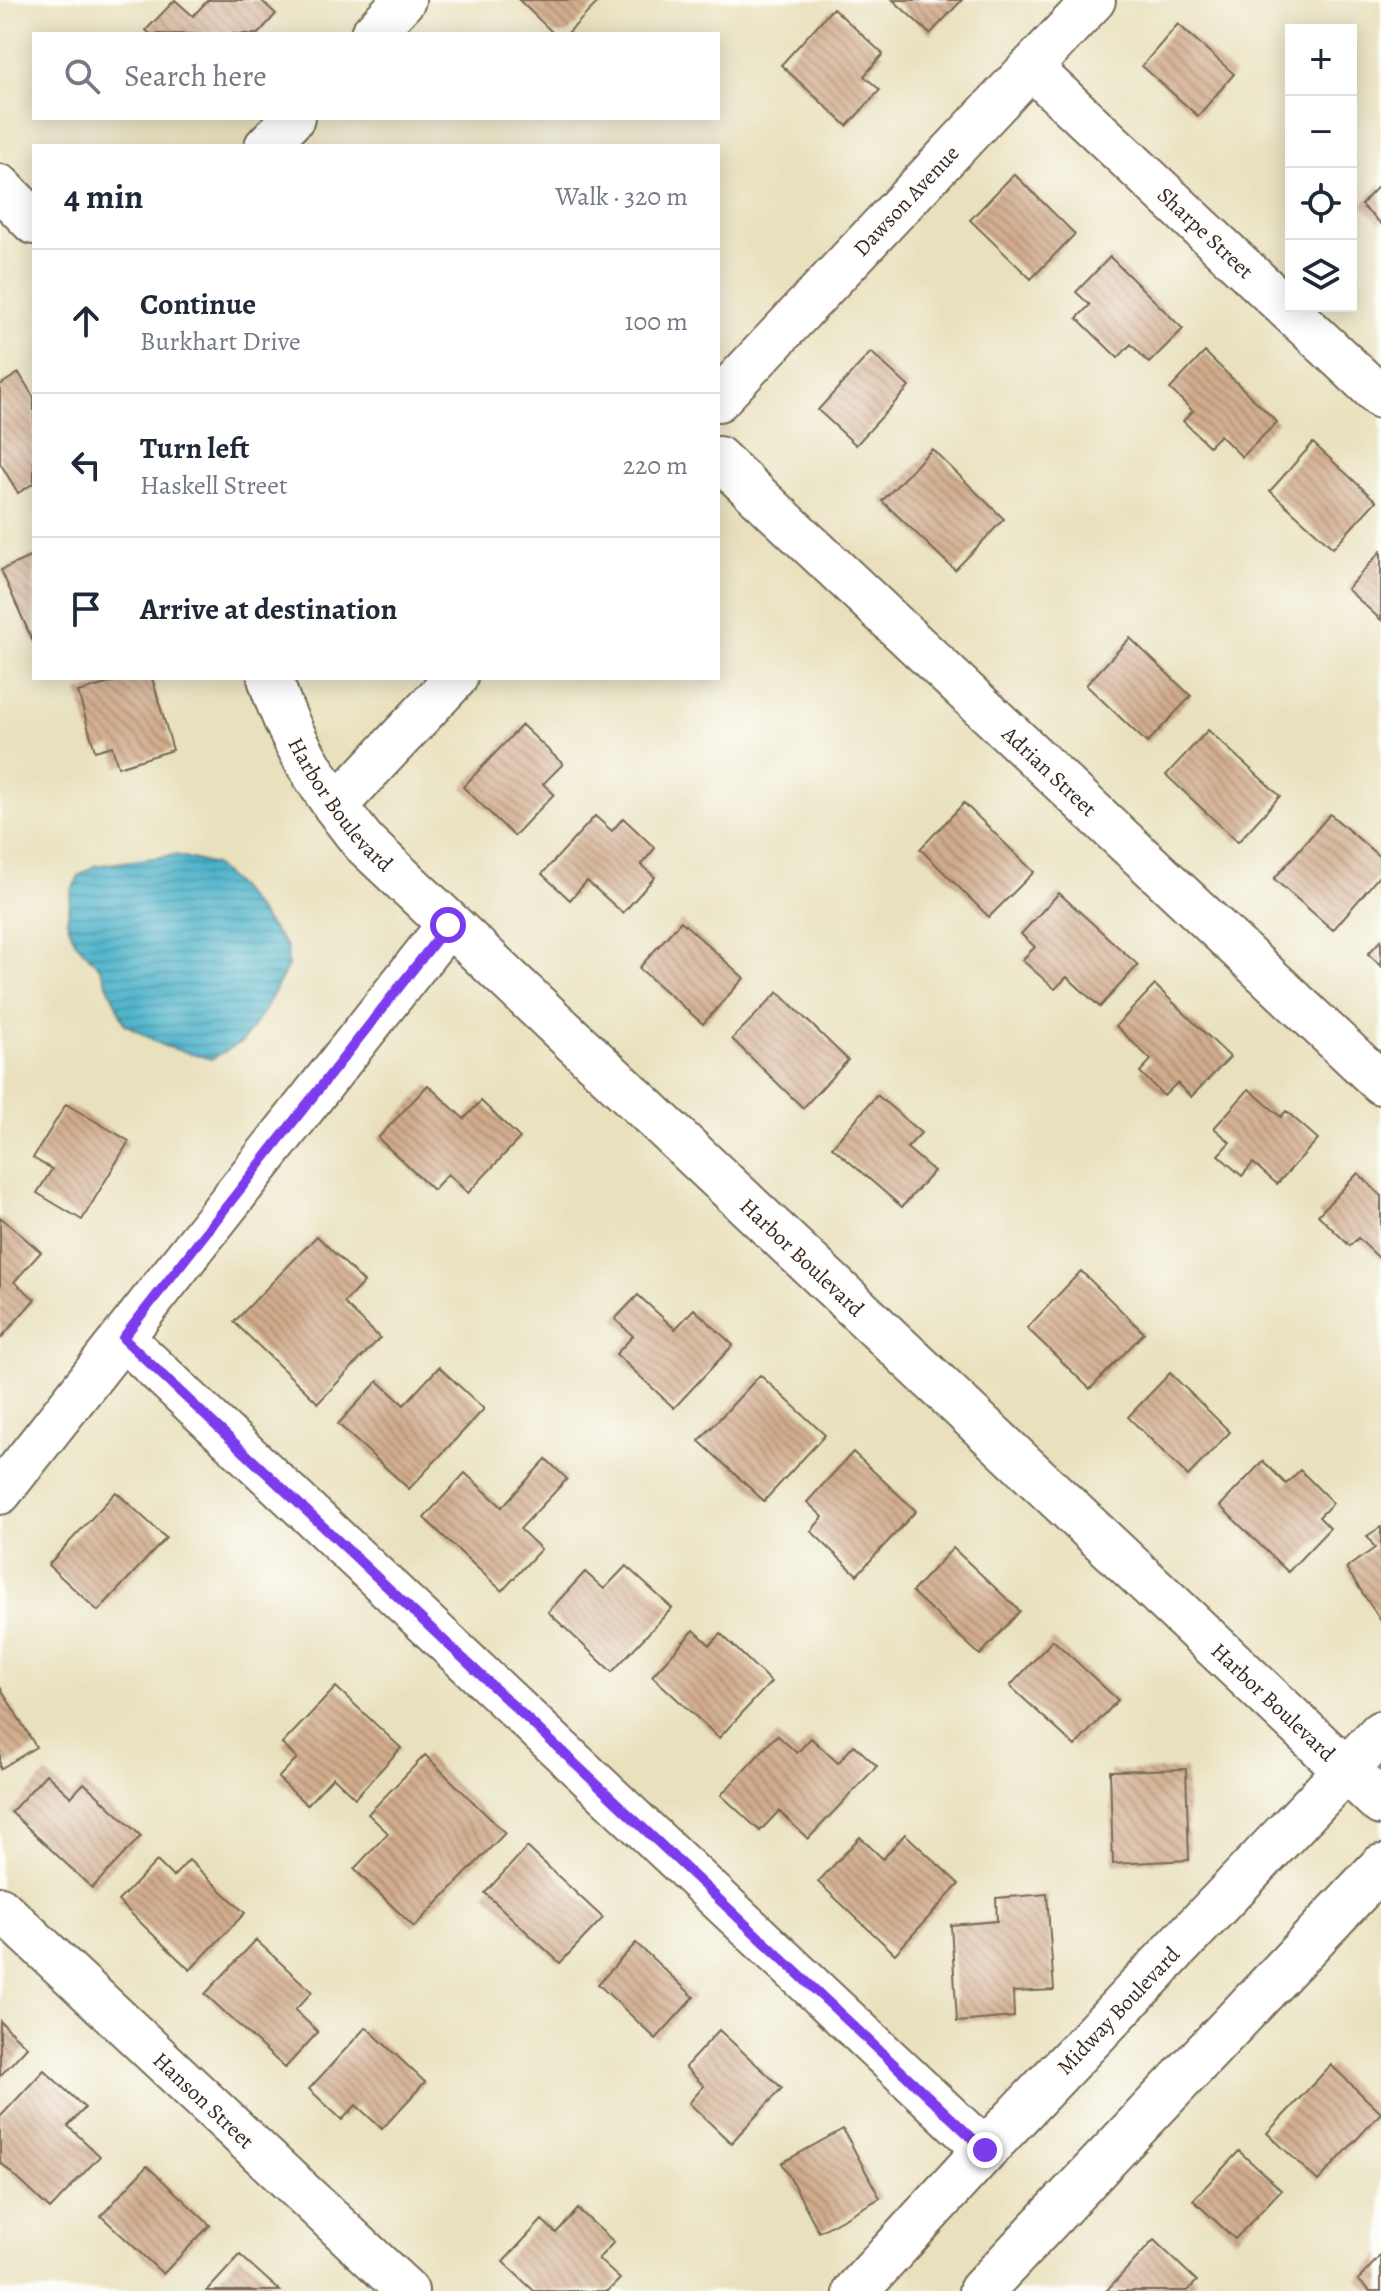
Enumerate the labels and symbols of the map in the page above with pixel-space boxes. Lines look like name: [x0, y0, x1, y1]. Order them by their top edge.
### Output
street label: Dawson Avenue: [847, 139, 966, 263]
street label: Sharpe Street: [1151, 180, 1260, 286]
street label: Adrian Street: [995, 719, 1103, 824]
street label: Harbor Boulevard: [280, 732, 399, 879]
route start: [430, 907, 466, 943]
street label: Harbor Boulevard: [733, 1192, 871, 1324]
street label: Harbor Boulevard: [1204, 1636, 1342, 1769]
street label: Midway Boulevard: [1050, 1940, 1187, 2081]
street label: Hanson Street: [146, 2046, 260, 2156]
route end: [967, 2132, 1003, 2168]

